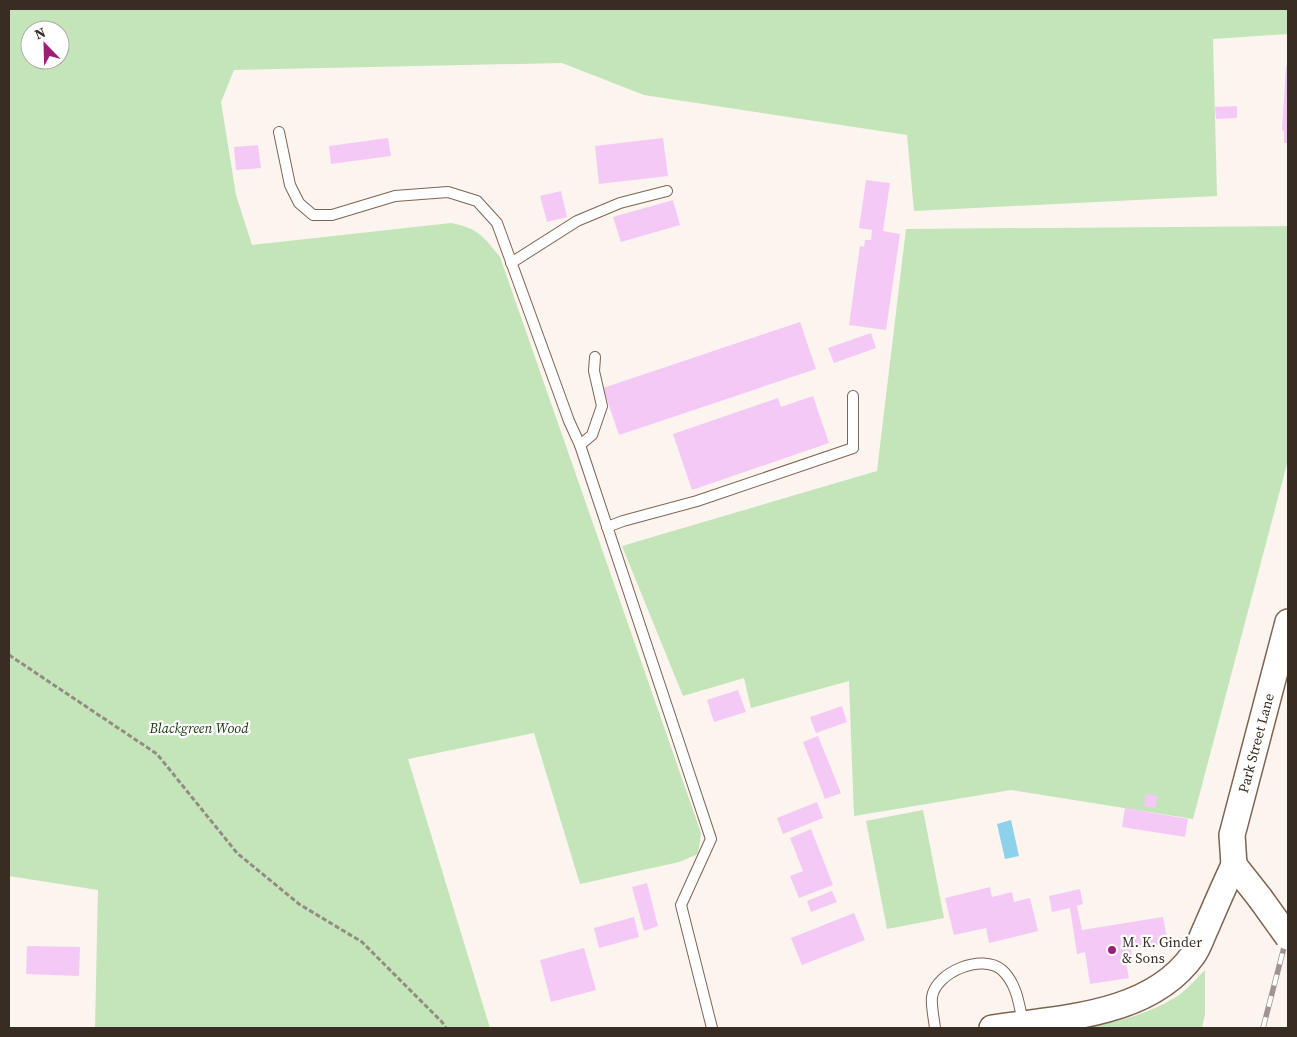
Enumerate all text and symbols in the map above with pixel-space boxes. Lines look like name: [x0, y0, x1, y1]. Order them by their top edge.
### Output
north arrow: [20, 20, 70, 70]
text: N: [31, 22, 49, 44]
street label: Park Street Lane: [1233, 691, 1279, 795]
park label: Blackgreen Wood: [148, 718, 249, 738]
place label: M. K. Ginder & Sons: [1122, 932, 1202, 968]
marker: M. K. Ginder & Sons: [1106, 944, 1118, 956]

